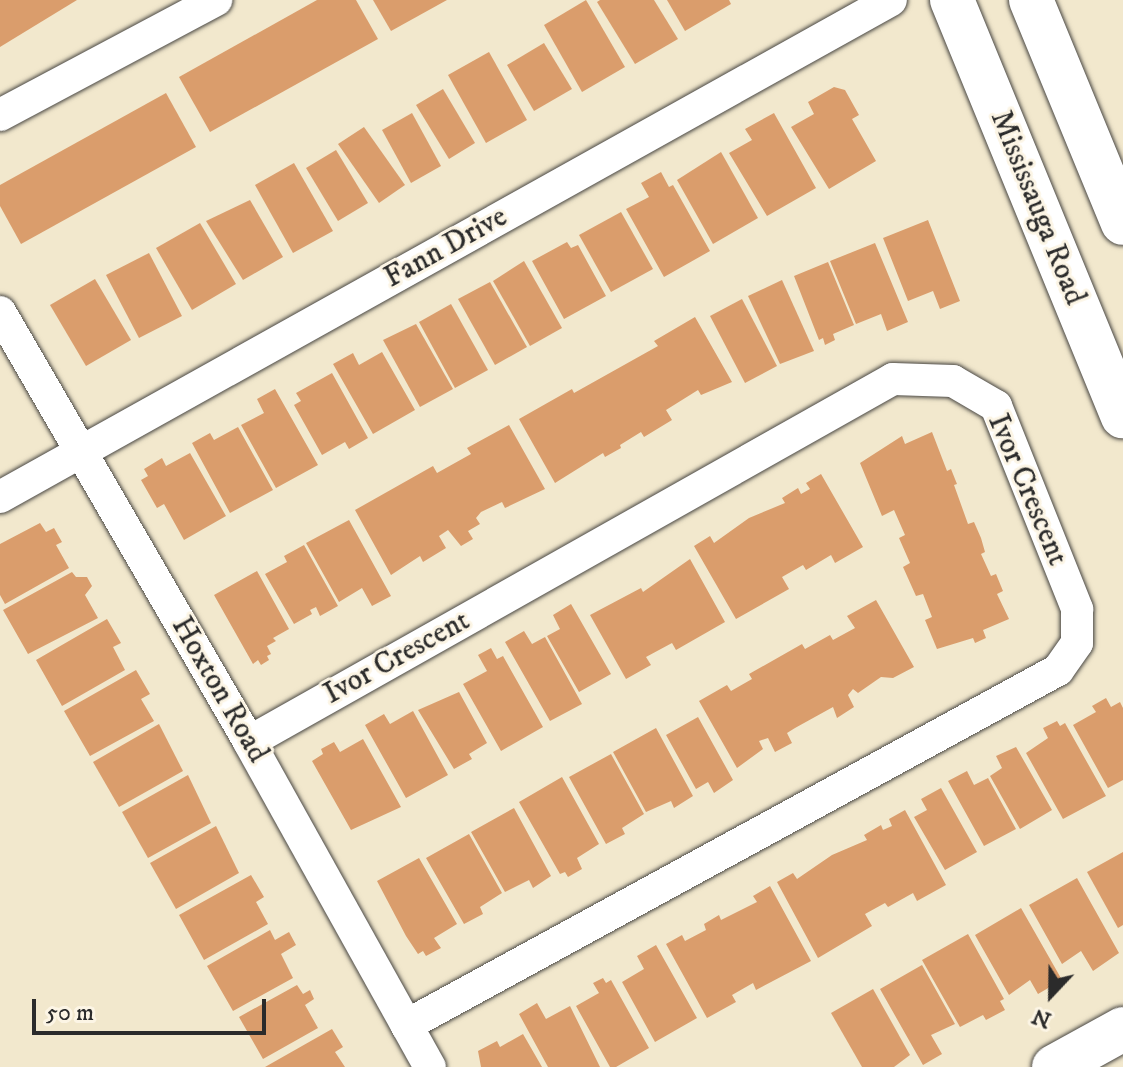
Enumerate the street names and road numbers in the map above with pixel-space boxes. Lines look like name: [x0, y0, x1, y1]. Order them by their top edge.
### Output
street label: Mississauga Road: [982, 106, 1092, 310]
street label: Fann Drive: [378, 200, 514, 296]
street label: Ivor Crescent: [979, 409, 1075, 571]
street label: Ivor Crescent: [318, 603, 476, 713]
street label: Hoxton Road: [163, 611, 275, 769]

